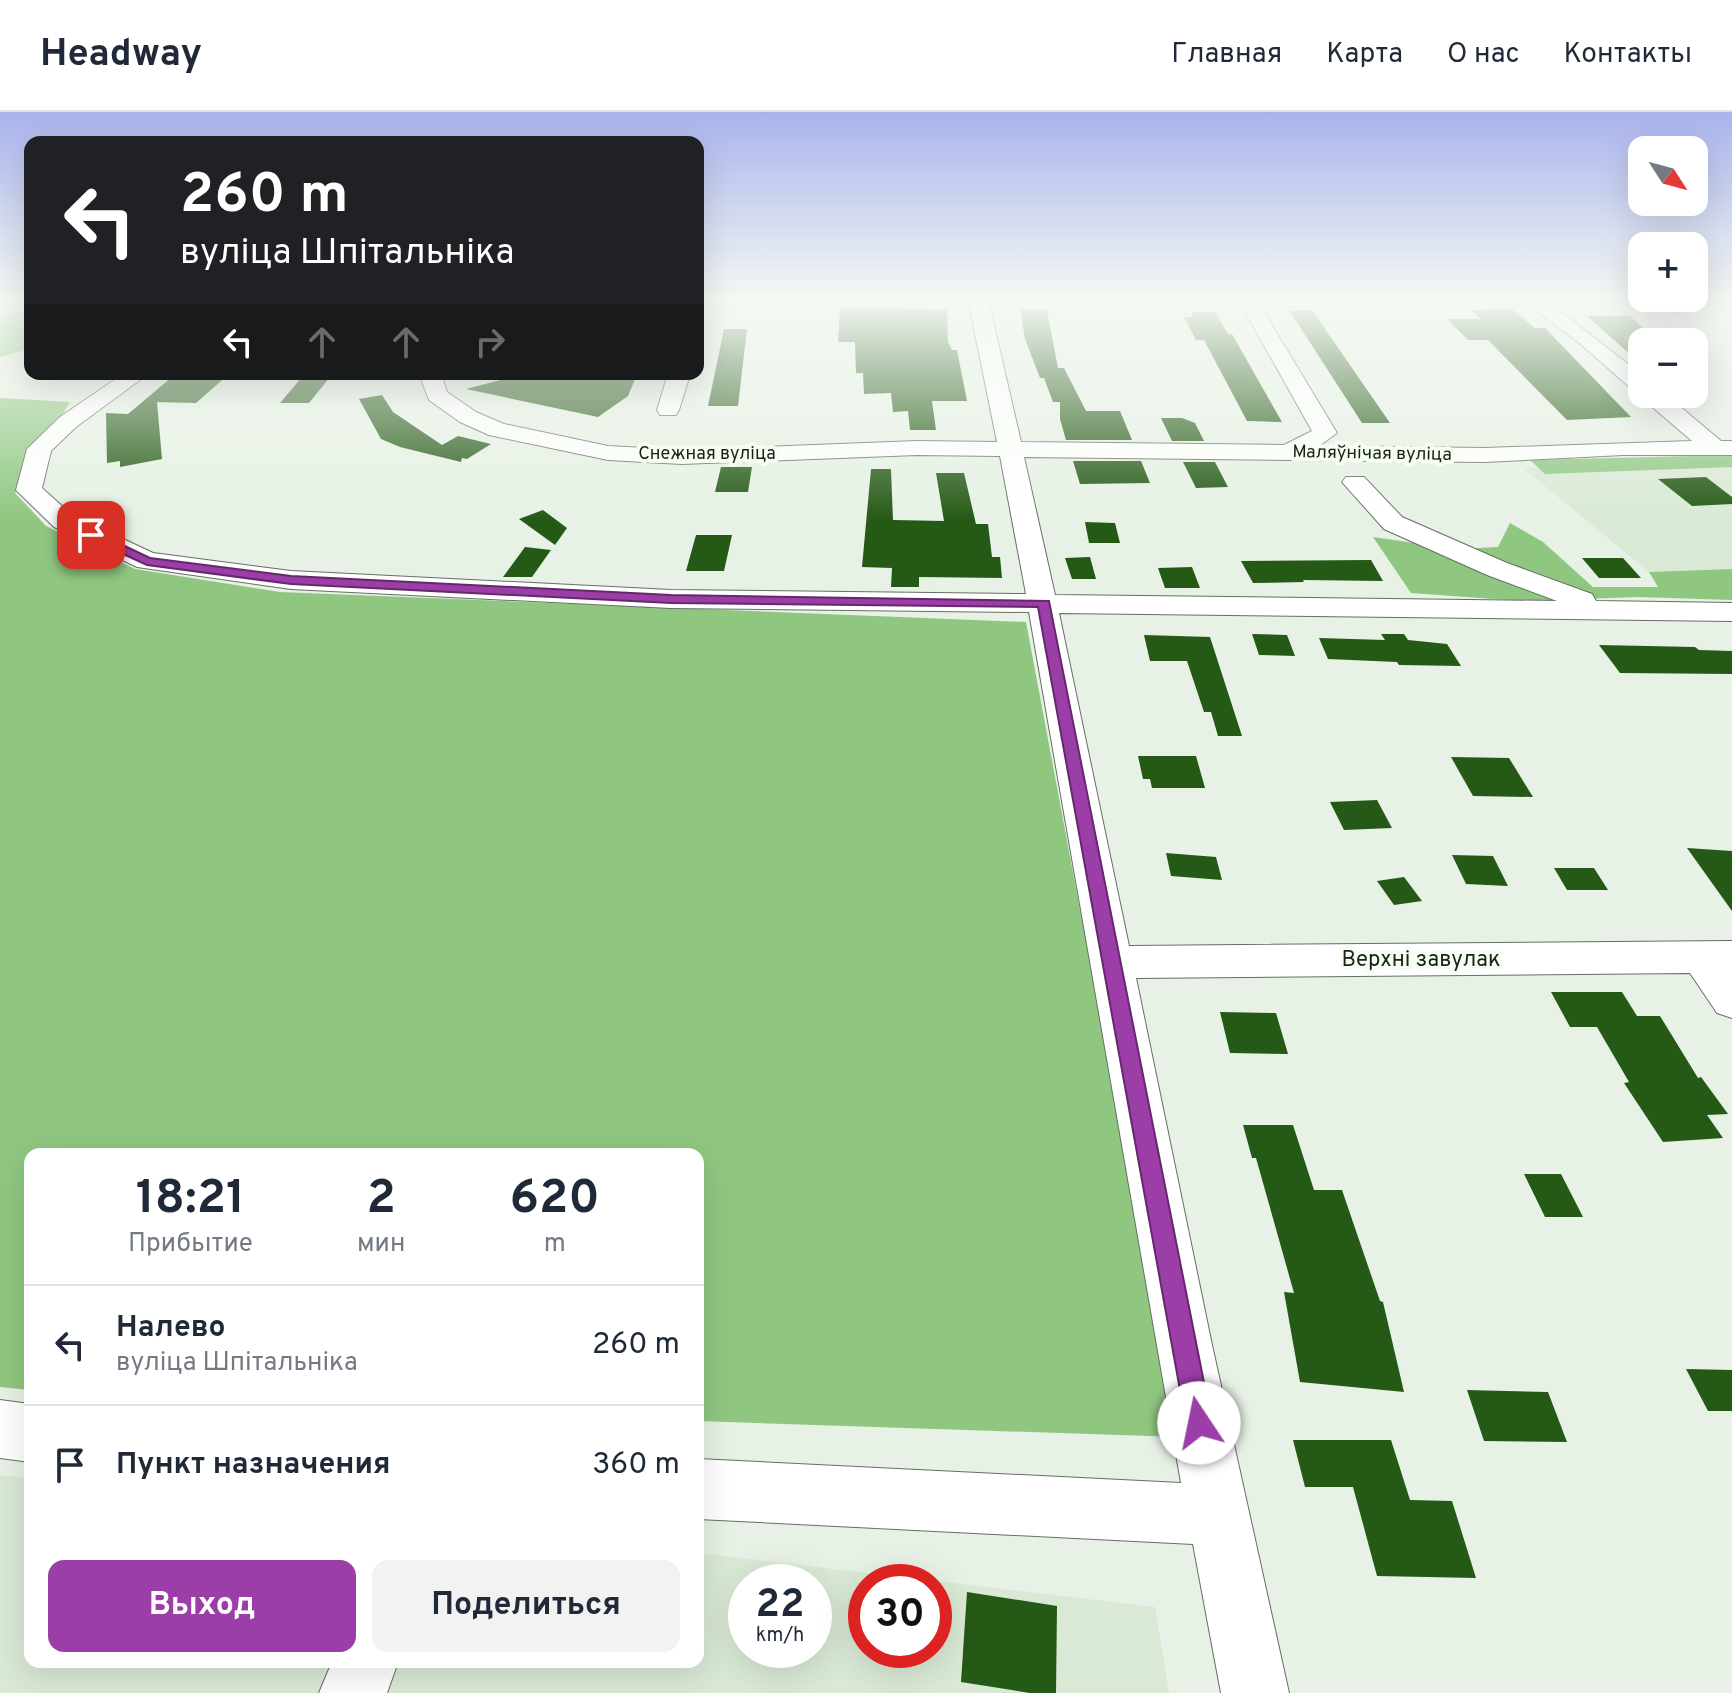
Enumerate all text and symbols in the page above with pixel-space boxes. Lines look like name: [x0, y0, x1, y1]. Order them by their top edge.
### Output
text: Headway: [40, 31, 202, 80]
text: Главная: [1171, 37, 1282, 73]
text: Карта: [1326, 37, 1403, 73]
text: О нас: [1447, 37, 1520, 73]
text: Контакты: [1564, 37, 1692, 73]
north arrow: [1628, 136, 1708, 216]
map controls: [1628, 136, 1708, 408]
text: 260 m: [180, 162, 349, 232]
icon: left: [48, 168, 152, 272]
text: вуліца Шпітальніка: [180, 231, 515, 277]
button: +: [1628, 232, 1708, 312]
icon: left: [216, 320, 260, 364]
icon: ahead: [300, 320, 344, 364]
icon: ahead: [384, 320, 428, 364]
icon: right: [468, 320, 512, 364]
button: −: [1628, 328, 1708, 408]
street label: Маляўнічая вуліца: [1292, 441, 1452, 467]
street label: Снежная вуліца: [638, 443, 776, 466]
pin: [57, 501, 125, 569]
icon: arrive: [69, 513, 113, 557]
street label: Верхні завулак: [1341, 947, 1501, 974]
text: 18:21: [136, 1170, 245, 1230]
text: 2: [366, 1170, 396, 1230]
text: 620: [509, 1170, 600, 1230]
text: Прибытие: [128, 1228, 253, 1261]
text: мин: [357, 1228, 405, 1261]
text: m: [544, 1228, 566, 1261]
text: Налево: [116, 1310, 225, 1347]
icon: left: [48, 1323, 92, 1367]
text: 260 m: [592, 1327, 680, 1364]
text: вуліца Шпітальніка: [116, 1347, 358, 1380]
position arrow: [1157, 1381, 1241, 1465]
icon: arrive: [48, 1443, 92, 1487]
text: Пункт назначения: [116, 1447, 390, 1484]
text: 360 m: [592, 1447, 680, 1484]
button: Выход: [48, 1560, 356, 1652]
button: Поделиться: [372, 1560, 680, 1652]
speed limit sign: 30: [848, 1564, 952, 1668]
text: 22: [756, 1581, 804, 1631]
text: km/h: [756, 1623, 804, 1649]

